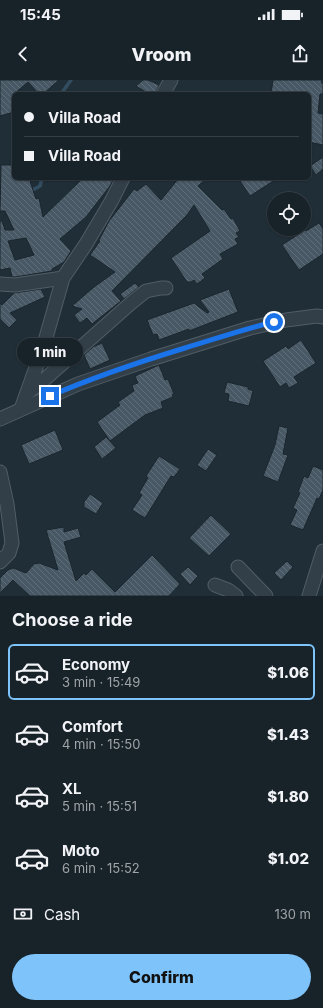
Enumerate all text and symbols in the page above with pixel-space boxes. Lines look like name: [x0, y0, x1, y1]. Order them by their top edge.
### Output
text: 15:45: [20, 5, 61, 24]
icon: back: [12, 43, 34, 65]
icon: share: [289, 43, 311, 65]
text: Vroom: [132, 44, 191, 65]
text: Villa Road: [48, 108, 121, 127]
text: Villa Road: [48, 146, 121, 165]
map controls: [267, 192, 311, 236]
button: locate: [267, 192, 311, 236]
route start: [265, 313, 283, 331]
callout: 1 min: [17, 338, 83, 366]
text: 1 min: [34, 344, 66, 360]
route end: [41, 387, 59, 405]
text: Choose a ride: [12, 609, 133, 630]
icon: car: [14, 654, 50, 690]
text: Economy: [62, 655, 130, 674]
text: $1.06: [267, 663, 309, 682]
text: 3 min · 15:49: [62, 674, 140, 690]
icon: car: [14, 716, 50, 752]
text: Comfort: [62, 717, 123, 736]
text: $1.43: [267, 725, 309, 744]
text: 4 min · 15:50: [62, 736, 140, 752]
icon: car: [14, 778, 50, 814]
text: XL: [62, 779, 82, 798]
text: $1.80: [267, 787, 309, 806]
text: 5 min · 15:51: [62, 798, 137, 814]
icon: car: [14, 840, 50, 876]
text: Moto: [62, 841, 100, 860]
text: $1.02: [268, 849, 309, 868]
text: 6 min · 15:52: [62, 860, 140, 876]
icon: cash: [12, 903, 34, 925]
text: Cash: [44, 905, 80, 924]
text: 130 m: [274, 906, 311, 922]
button: Confirm: [12, 954, 311, 1000]

